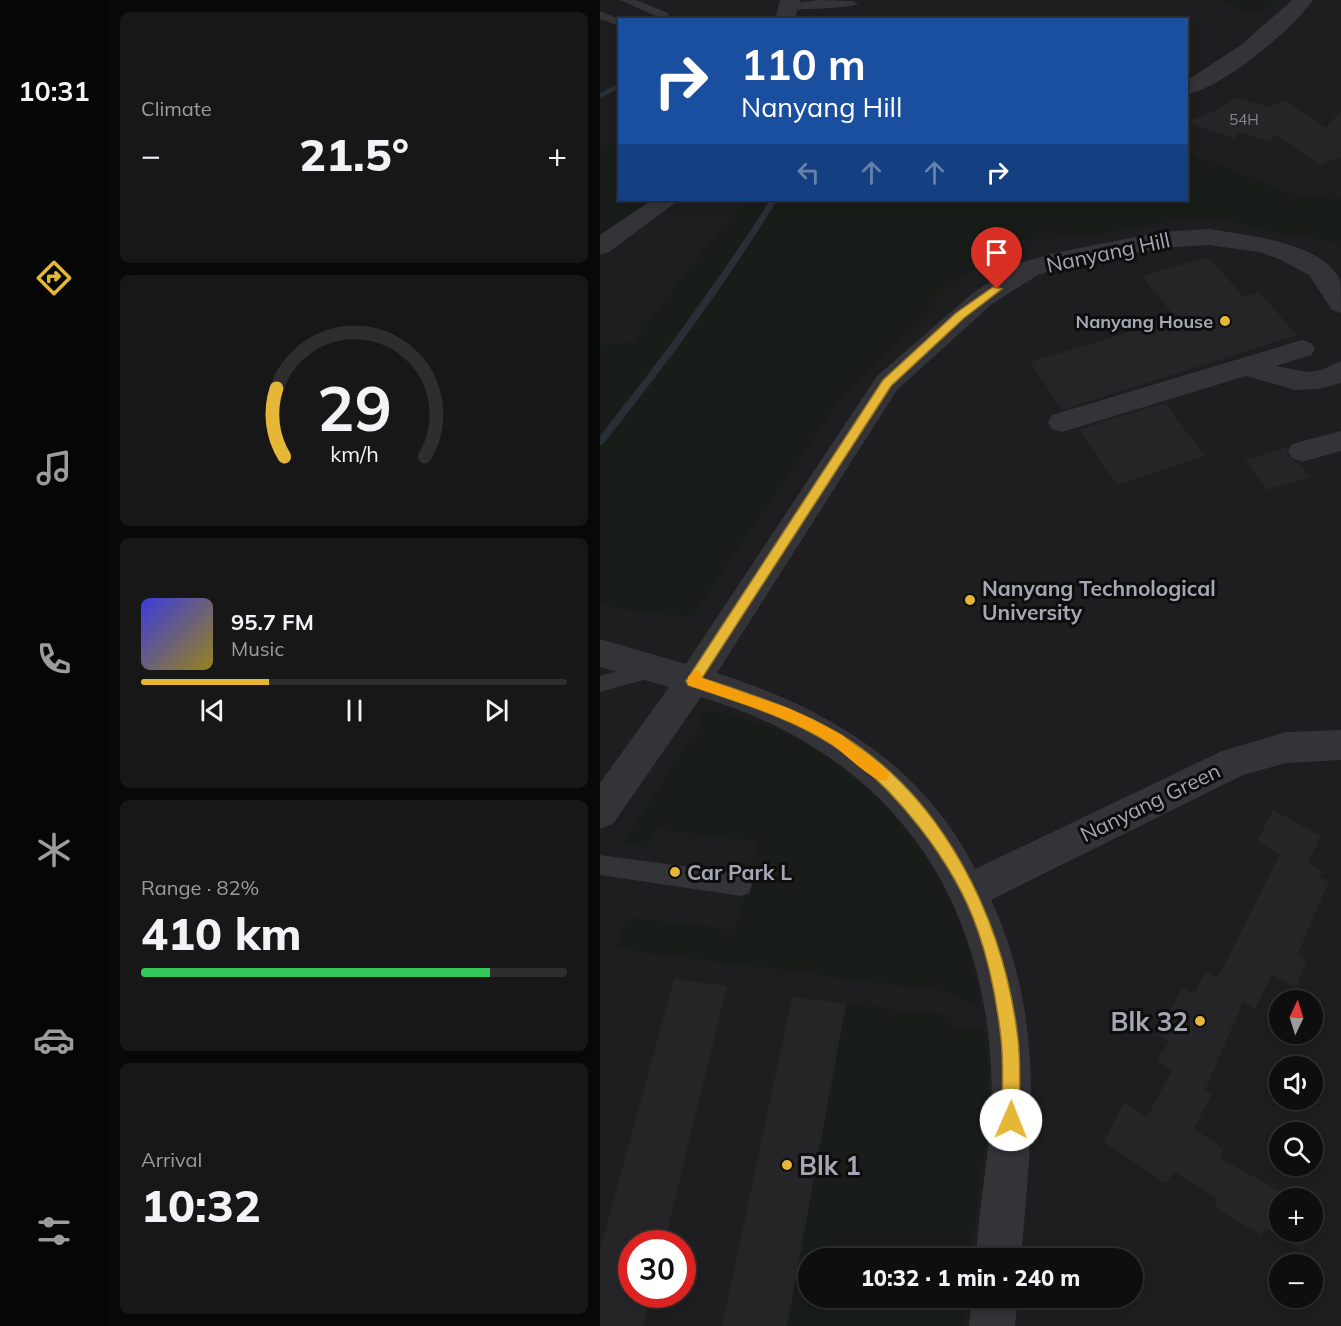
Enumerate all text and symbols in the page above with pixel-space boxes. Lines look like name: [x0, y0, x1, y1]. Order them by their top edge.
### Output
text: 110 m: [741, 38, 866, 91]
icon: right: [642, 42, 720, 120]
text: 10:31: [18, 74, 90, 108]
text: Nanyang Hill: [741, 90, 902, 124]
text: Climate: [141, 96, 212, 121]
house number: 54H: [1229, 110, 1259, 129]
text: 21.5°: [299, 126, 409, 182]
text: −: [141, 134, 161, 175]
text: +: [547, 134, 567, 175]
icon: left: [792, 156, 825, 189]
icon: ahead: [855, 156, 888, 189]
icon: ahead: [918, 156, 951, 189]
icon: right: [981, 156, 1014, 189]
street label: Nanyang Hill: [1044, 226, 1172, 278]
pin: [971, 227, 1022, 289]
icon: arrive: [980, 236, 1013, 269]
icon: directions: [33, 257, 75, 299]
place label: Nanyang House: [1076, 310, 1213, 333]
marker: Nanyang House: [1218, 314, 1232, 328]
text: 29: [317, 368, 391, 447]
text: km/h: [330, 441, 378, 468]
icon: music: [33, 447, 75, 489]
place label: Nanyang Technological University: [982, 575, 1216, 625]
marker: Nanyang Technological University: [963, 593, 977, 607]
text: 95.7 FM: [231, 608, 314, 636]
text: Music: [231, 636, 284, 661]
icon: phone: [33, 638, 75, 680]
icon: previous: [196, 694, 229, 727]
icon: pause: [338, 694, 371, 727]
icon: next: [480, 694, 513, 727]
street label: Nanyang Green: [1076, 757, 1224, 847]
icon: climate: [33, 829, 75, 871]
place label: Car Park L: [687, 859, 792, 885]
marker: Car Park L: [668, 865, 682, 879]
text: Range · 82%: [141, 875, 259, 900]
text: 410 km: [141, 905, 302, 961]
north arrow: [1269, 990, 1323, 1044]
map controls: [1269, 990, 1323, 1308]
place label: Blk 32: [1111, 1005, 1188, 1038]
marker: Blk 32: [1193, 1014, 1207, 1028]
icon: car: [33, 1019, 75, 1061]
button: sound: [1269, 1056, 1323, 1110]
position arrow: [979, 1088, 1043, 1152]
button: search: [1269, 1122, 1323, 1176]
text: Arrival: [141, 1147, 202, 1172]
place label: Blk 1: [799, 1149, 861, 1182]
marker: Blk 1: [780, 1158, 794, 1172]
text: 10:32: [141, 1177, 261, 1233]
button: +: [1269, 1188, 1323, 1242]
icon: filters: [33, 1210, 75, 1252]
speed limit sign: 30: [618, 1230, 696, 1308]
button: −: [1269, 1254, 1323, 1308]
text: 10:32 · 1 min · 240 m: [861, 1264, 1080, 1292]

